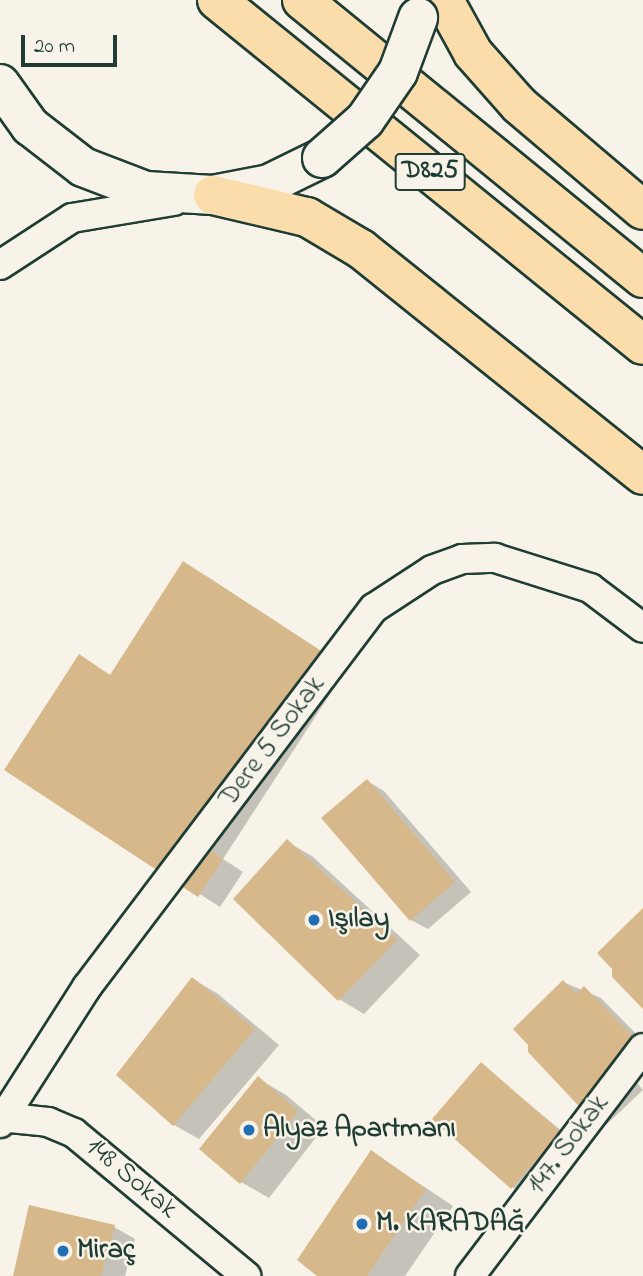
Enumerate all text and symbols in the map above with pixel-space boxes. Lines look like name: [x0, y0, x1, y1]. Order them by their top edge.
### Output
scale bar: [24, 21, 121, 65]
text: 20 m: [34, 32, 75, 62]
road number: D825: [393, 150, 467, 195]
street label: Dere 5 Sokak: [213, 670, 333, 814]
place label: Işılay: [328, 903, 389, 937]
marker: Işılay: [306, 912, 322, 928]
street label: 147. Sokak: [521, 1089, 617, 1201]
place label: Alyaz Apartmanı: [263, 1113, 456, 1147]
marker: Alyaz Apartmanı: [241, 1122, 257, 1138]
street label: 148 Sokak: [78, 1131, 184, 1227]
place label: M. KARADAĞ: [376, 1207, 525, 1241]
marker: M. KARADAĞ: [354, 1216, 370, 1232]
place label: Miraç: [77, 1234, 135, 1268]
marker: Miraç: [55, 1243, 71, 1259]

